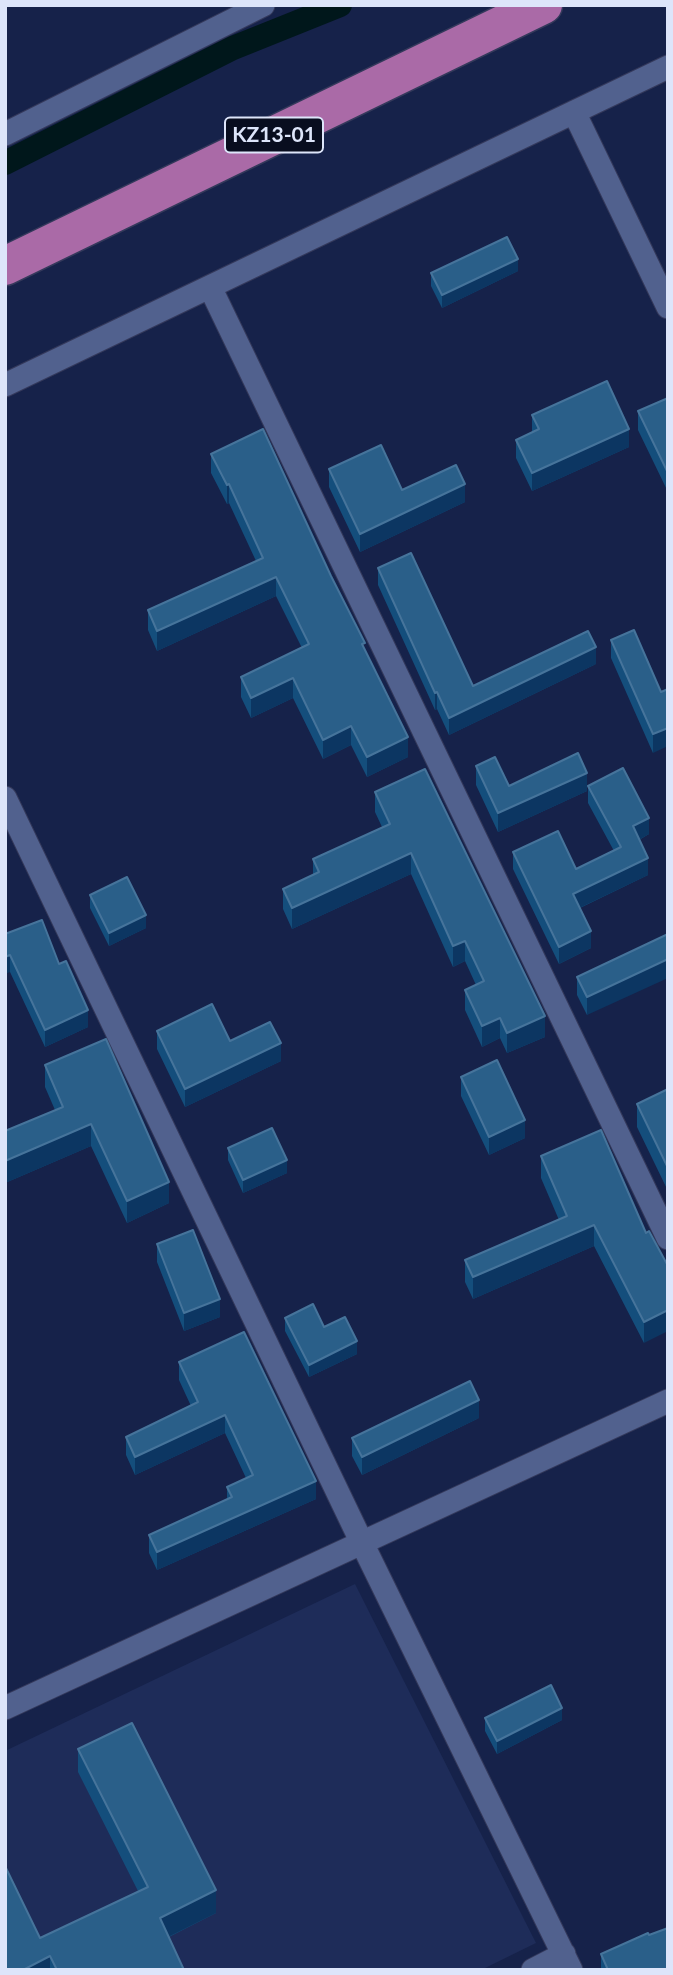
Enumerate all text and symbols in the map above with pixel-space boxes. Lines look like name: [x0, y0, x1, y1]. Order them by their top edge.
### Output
road number: KZ13-01: [225, 118, 323, 152]

